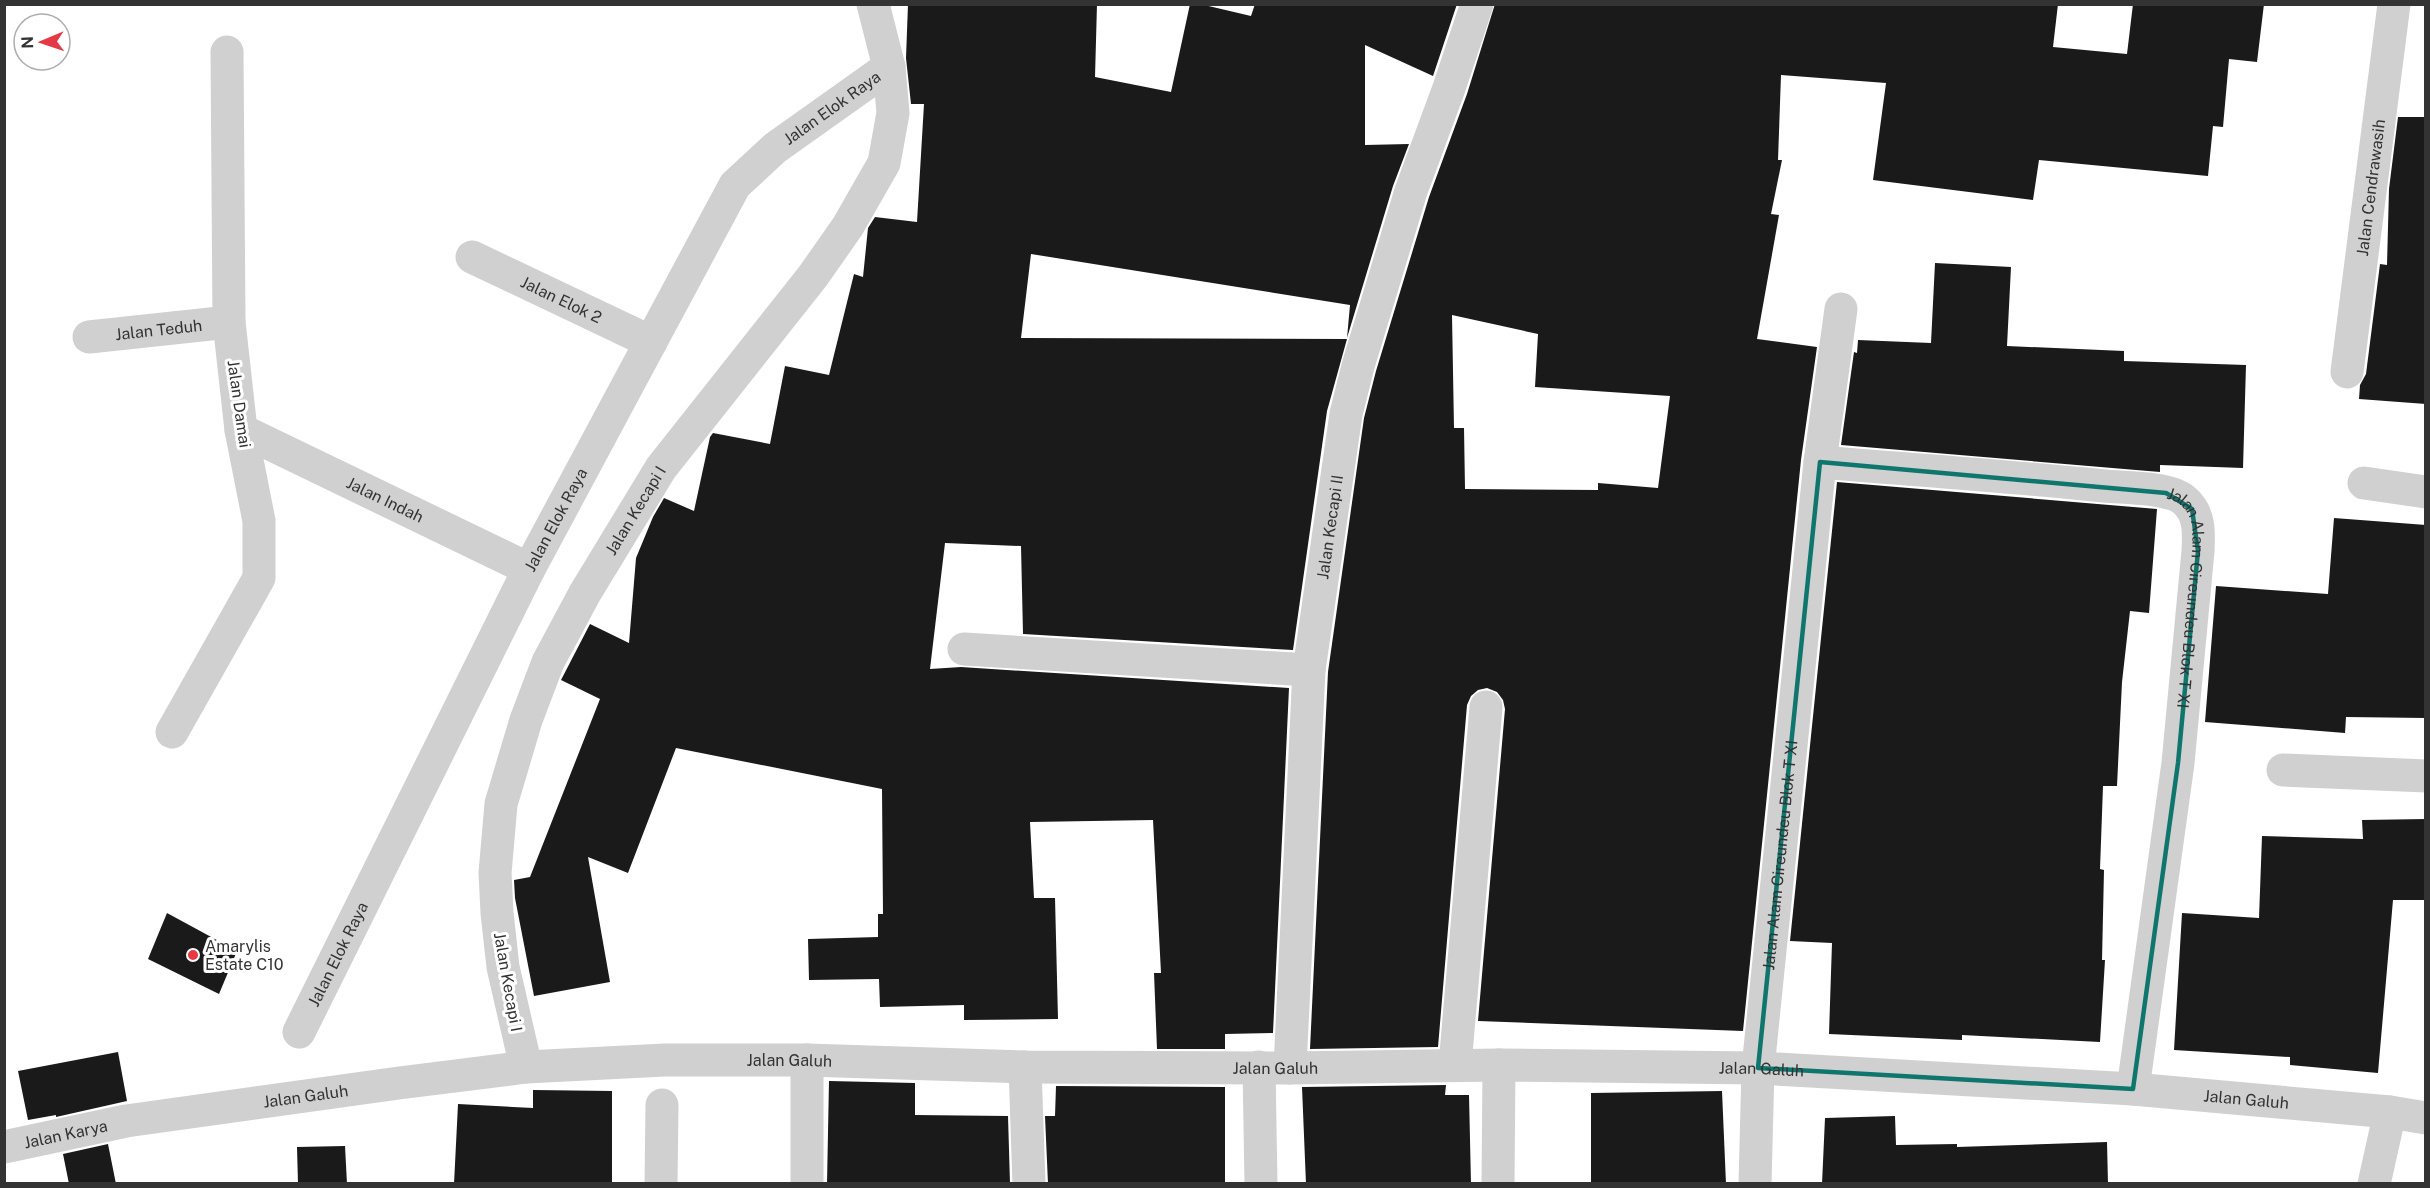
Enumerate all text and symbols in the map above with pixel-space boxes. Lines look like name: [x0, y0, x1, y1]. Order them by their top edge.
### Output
north arrow: [12, 12, 72, 72]
text: N: [18, 36, 37, 49]
street label: Jalan Elok Raya: [780, 67, 884, 148]
street label: Jalan Cendrawasih: [2352, 118, 2389, 257]
street label: Jalan Elok 2: [518, 272, 605, 327]
street label: Jalan Teduh: [114, 315, 203, 344]
street label: Jalan Damai: [223, 359, 255, 449]
street label: Jalan Kecapi I: [601, 462, 670, 558]
street label: Jalan Elok Raya: [520, 465, 591, 575]
street label: Jalan Indah: [343, 473, 427, 526]
street label: Jalan Kecapi II: [1313, 473, 1347, 580]
street label: Jalan Alam Cireundeu Blok T XI: [2165, 483, 2208, 709]
street label: Jalan Alam Cireundeu Blok T XI: [1759, 739, 1801, 971]
street label: Jalan Elok Raya: [304, 899, 372, 1010]
street label: Jalan Kecapi I: [490, 931, 526, 1033]
place label: Amarylis Estate C10: [205, 937, 284, 974]
marker: Amarylis Estate C10: [186, 948, 200, 962]
street label: Jalan Galuh: [747, 1051, 833, 1070]
street label: Jalan Galuh: [1232, 1058, 1318, 1078]
street label: Jalan Galuh: [1718, 1058, 1805, 1080]
street label: Jalan Galuh: [262, 1081, 349, 1111]
street label: Jalan Galuh: [2203, 1086, 2290, 1112]
street label: Jalan Karya: [22, 1116, 109, 1152]

